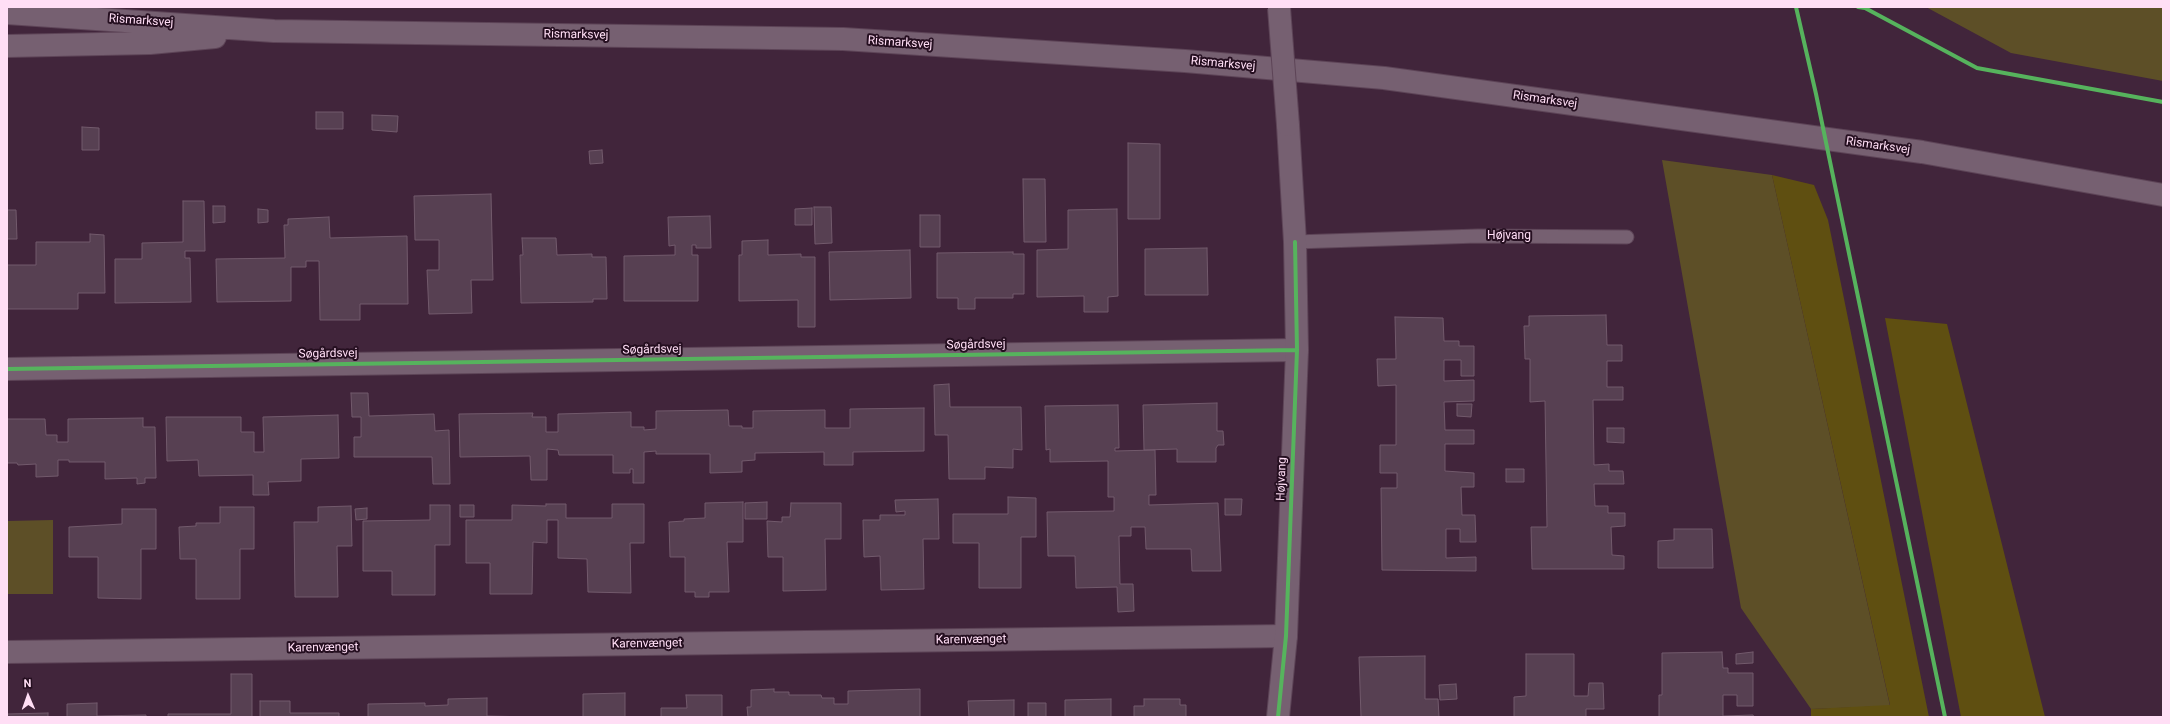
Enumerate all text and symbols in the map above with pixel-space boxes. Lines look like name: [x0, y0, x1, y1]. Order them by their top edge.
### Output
street label: Rismarksvej: [108, 12, 174, 30]
street label: Rismarksvej: [543, 27, 609, 43]
street label: Rismarksvej: [867, 34, 933, 52]
street label: Rismarksvej: [1190, 54, 1256, 74]
street label: Rismarksvej: [1512, 88, 1578, 112]
street label: Rismarksvej: [1845, 134, 1911, 158]
street label: Højvang: [1487, 229, 1531, 243]
street label: Søgårdsvej: [946, 337, 1006, 353]
street label: Søgårdsvej: [622, 342, 682, 358]
street label: Søgårdsvej: [298, 346, 358, 362]
street label: Højvang: [1274, 457, 1290, 501]
street label: Karenvænget: [936, 632, 1006, 648]
street label: Karenvænget: [612, 636, 682, 652]
street label: Karenvænget: [288, 640, 358, 656]
north arrow: [8, 676, 48, 716]
text: N: [23, 677, 32, 690]

